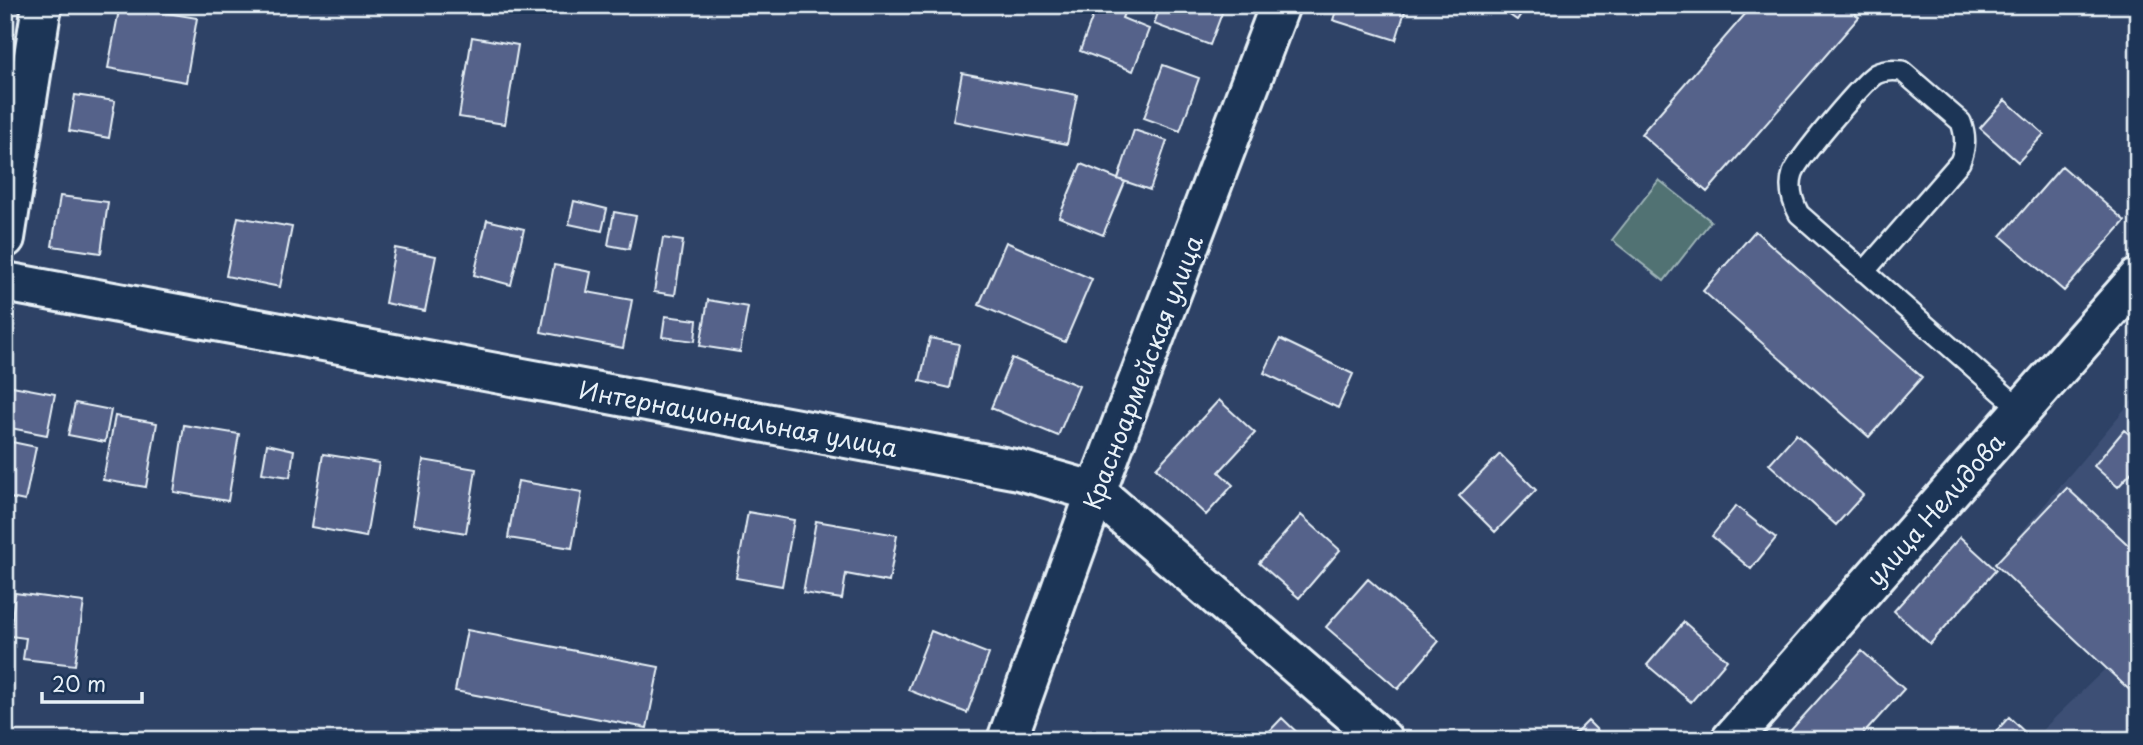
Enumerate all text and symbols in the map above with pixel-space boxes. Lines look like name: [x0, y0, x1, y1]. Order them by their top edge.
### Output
street label: Красноармейская улица: [1073, 230, 1211, 514]
street label: Интернациональная улица: [576, 371, 901, 465]
street label: улица Нелидова: [1857, 424, 2012, 594]
scale bar: [42, 661, 142, 705]
text: 20 m: [52, 667, 106, 699]

